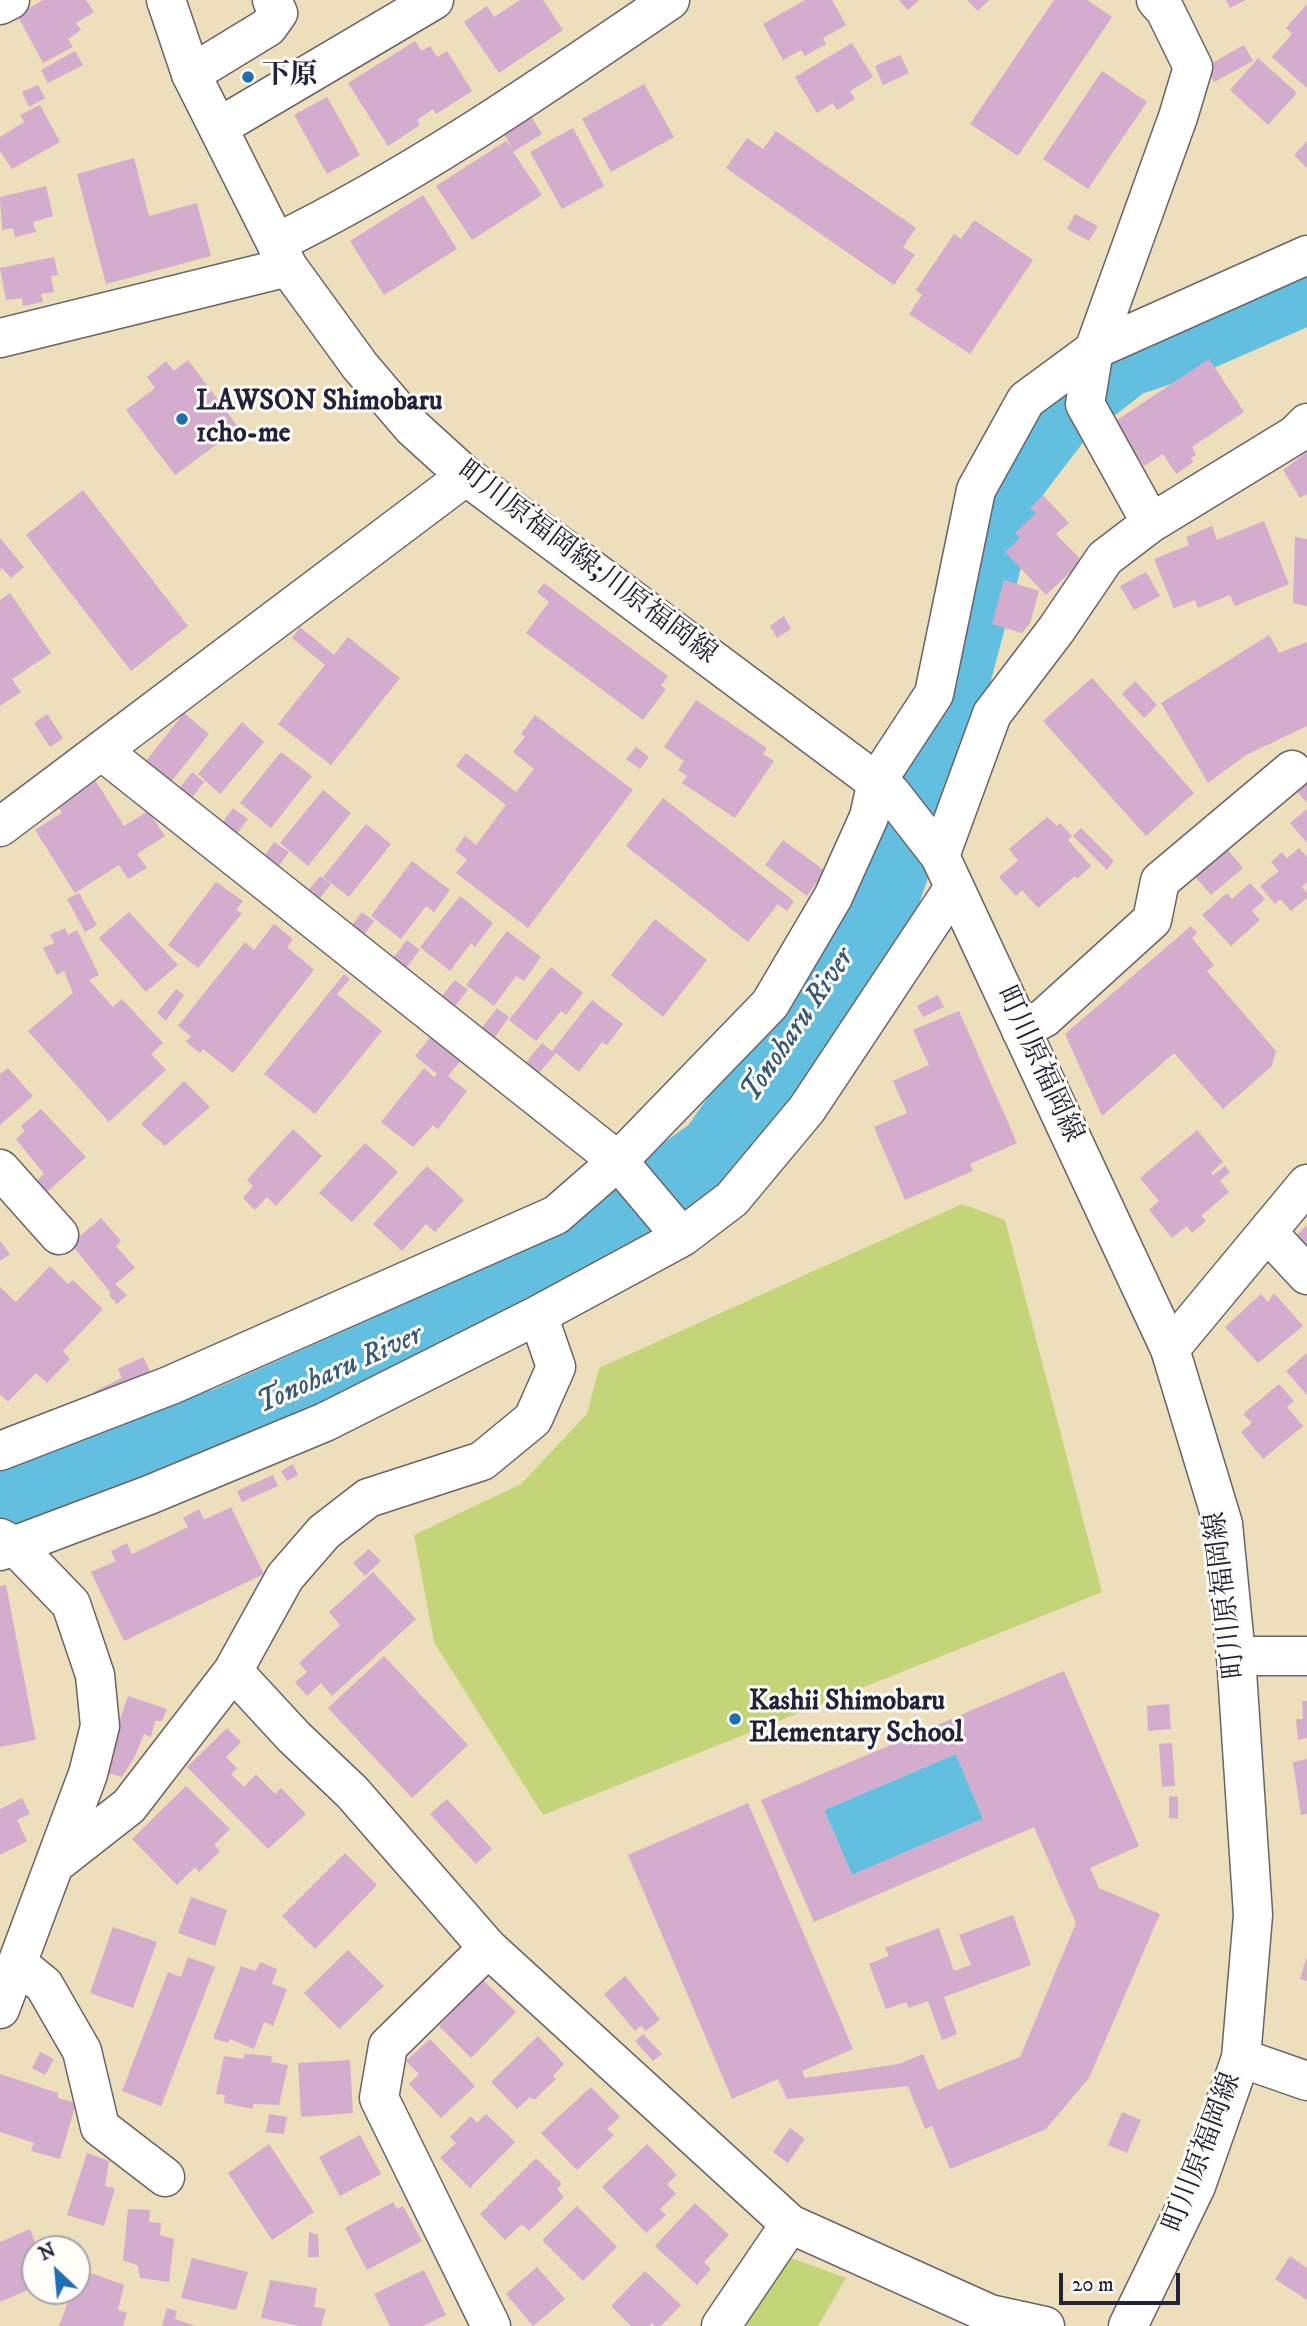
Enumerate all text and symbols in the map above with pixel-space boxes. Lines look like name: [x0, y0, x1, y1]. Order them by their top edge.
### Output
place label: 下原: [262, 60, 318, 94]
marker: 下原: [240, 69, 256, 85]
place label: LAWSON Shimobaru 1cho-me: [196, 386, 443, 452]
marker: LAWSON Shimobaru 1cho-me: [174, 411, 190, 427]
street label: 町川原福岡線;川原福岡線: [450, 455, 722, 673]
water label: Tonoharu River: [734, 942, 864, 1110]
street label: 町川原福岡線: [987, 982, 1089, 1148]
water label: Tonoharu River: [252, 1318, 428, 1424]
street label: 町川原福岡線: [1200, 1510, 1254, 1680]
place label: Kashii Shimobaru Elementary School: [749, 1686, 963, 1752]
marker: Kashii Shimobaru Elementary School: [727, 1711, 743, 1727]
street label: 町川原福岡線: [1158, 2069, 1250, 2237]
north arrow: [21, 2235, 91, 2305]
text: N: [35, 2239, 60, 2266]
scale bar: [1062, 2260, 1183, 2304]
text: 20 m: [1072, 2272, 1114, 2298]

